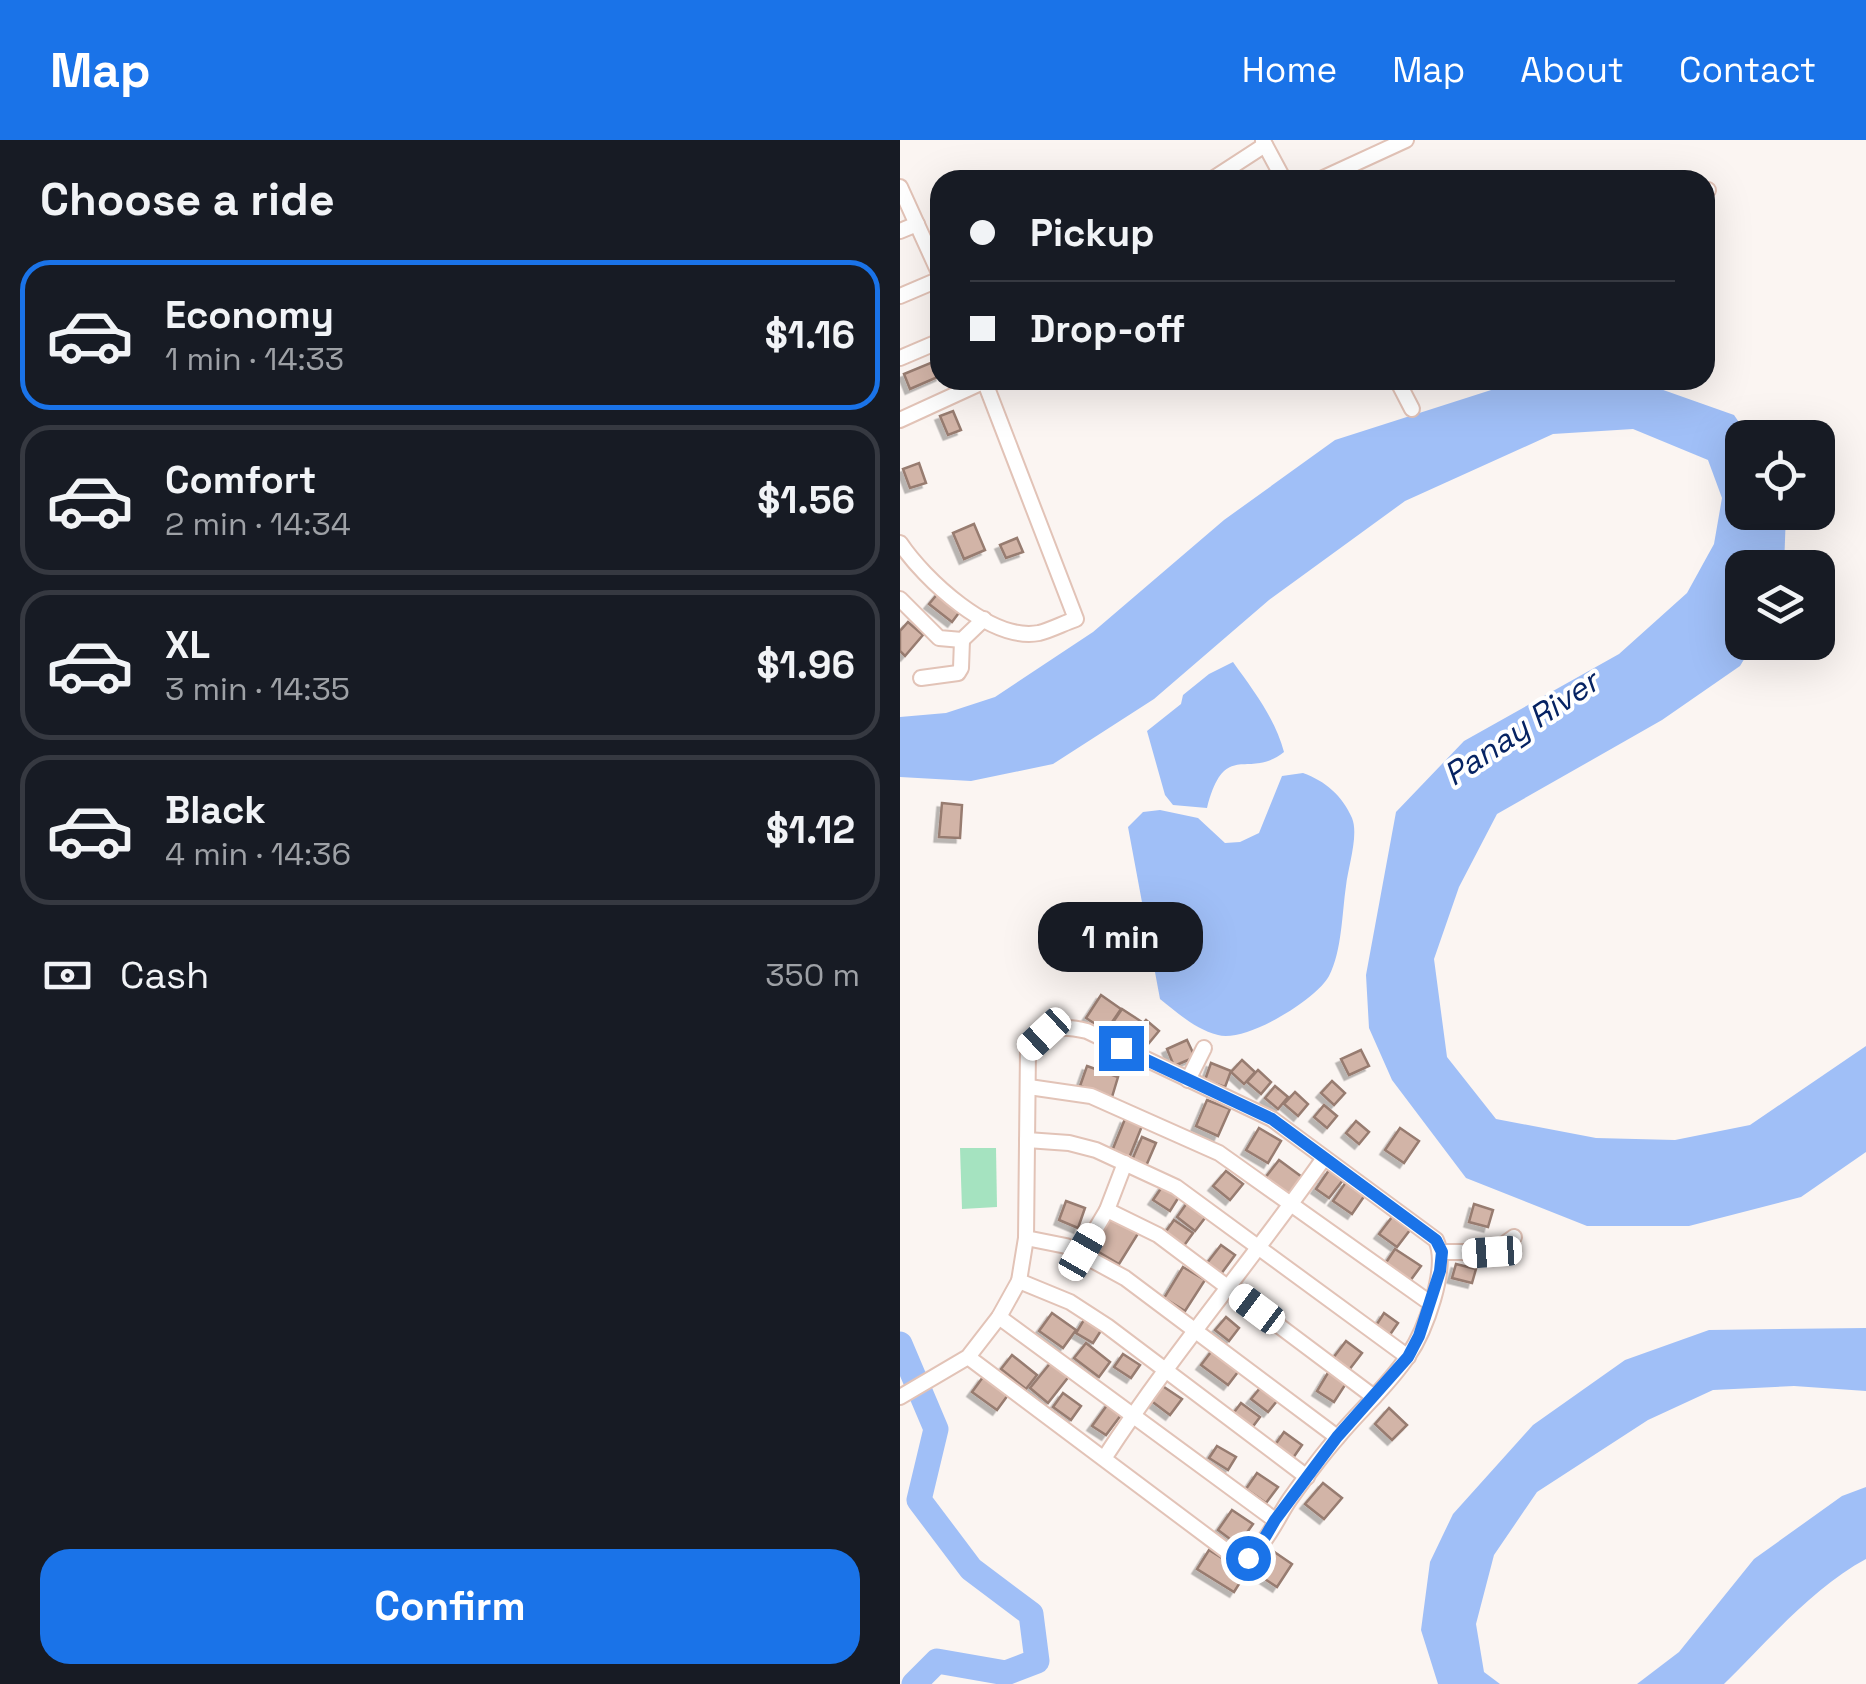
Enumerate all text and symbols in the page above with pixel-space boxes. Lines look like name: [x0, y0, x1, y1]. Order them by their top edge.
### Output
text: Map: [50, 40, 151, 101]
text: Home: [1242, 48, 1337, 92]
text: Map: [1392, 48, 1465, 92]
text: About: [1520, 48, 1624, 92]
text: Contact: [1679, 48, 1816, 92]
text: Choose a ride: [40, 171, 335, 228]
text: Pickup: [1030, 209, 1154, 257]
icon: car: [45, 290, 135, 380]
text: Economy: [165, 291, 334, 339]
text: Drop-off: [1030, 305, 1185, 353]
text: $1.16: [765, 311, 855, 359]
text: 1 min · 14:33: [165, 339, 344, 379]
map controls: [1725, 420, 1835, 660]
button: locate: [1725, 420, 1835, 530]
icon: car: [45, 455, 135, 545]
text: Comfort: [165, 456, 316, 504]
text: $1.56: [757, 476, 855, 524]
text: 2 min · 14:34: [165, 504, 351, 544]
button: layers: [1725, 550, 1835, 660]
icon: car: [45, 620, 135, 710]
text: XL: [165, 621, 210, 669]
text: $1.96: [757, 641, 855, 689]
water label: Panay River: [1436, 660, 1609, 794]
text: 3 min · 14:35: [165, 669, 350, 709]
icon: car: [45, 785, 135, 875]
text: Black: [165, 786, 266, 834]
text: $1.12: [766, 806, 855, 854]
text: 4 min · 14:36: [165, 834, 351, 874]
callout: 1 min: [1038, 903, 1204, 973]
text: 1 min: [1081, 917, 1160, 957]
icon: cash: [40, 948, 95, 1003]
text: Cash: [120, 951, 209, 999]
text: 350 m: [765, 955, 860, 995]
car: [1012, 1003, 1076, 1065]
route end: [1099, 1026, 1144, 1071]
car: [1054, 1219, 1110, 1285]
car: [1461, 1235, 1523, 1269]
car: [1224, 1279, 1290, 1339]
route start: [1226, 1536, 1271, 1581]
button: Confirm: [40, 1549, 860, 1664]

